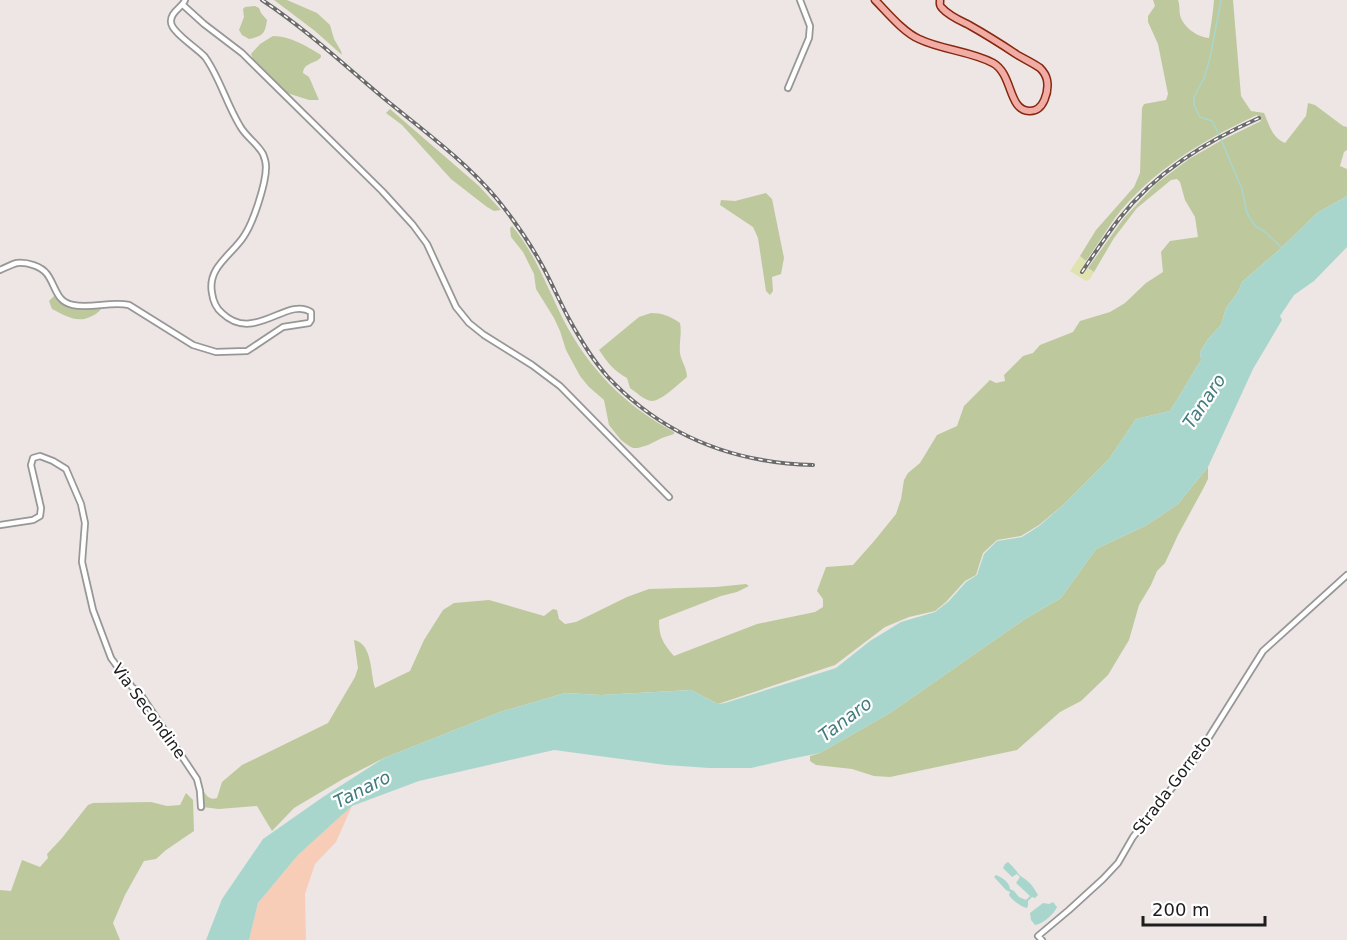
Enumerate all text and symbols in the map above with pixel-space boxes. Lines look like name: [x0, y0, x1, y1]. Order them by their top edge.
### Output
water label: Tanaro: [1178, 370, 1230, 432]
street label: Via Secondine: [108, 660, 190, 762]
water label: Tanaro: [814, 692, 876, 746]
street label: Strada Gorreto: [1129, 732, 1215, 838]
water label: Tanaro: [330, 766, 394, 812]
scale bar: [1143, 889, 1264, 927]
text: 200 m: [1152, 899, 1210, 920]

